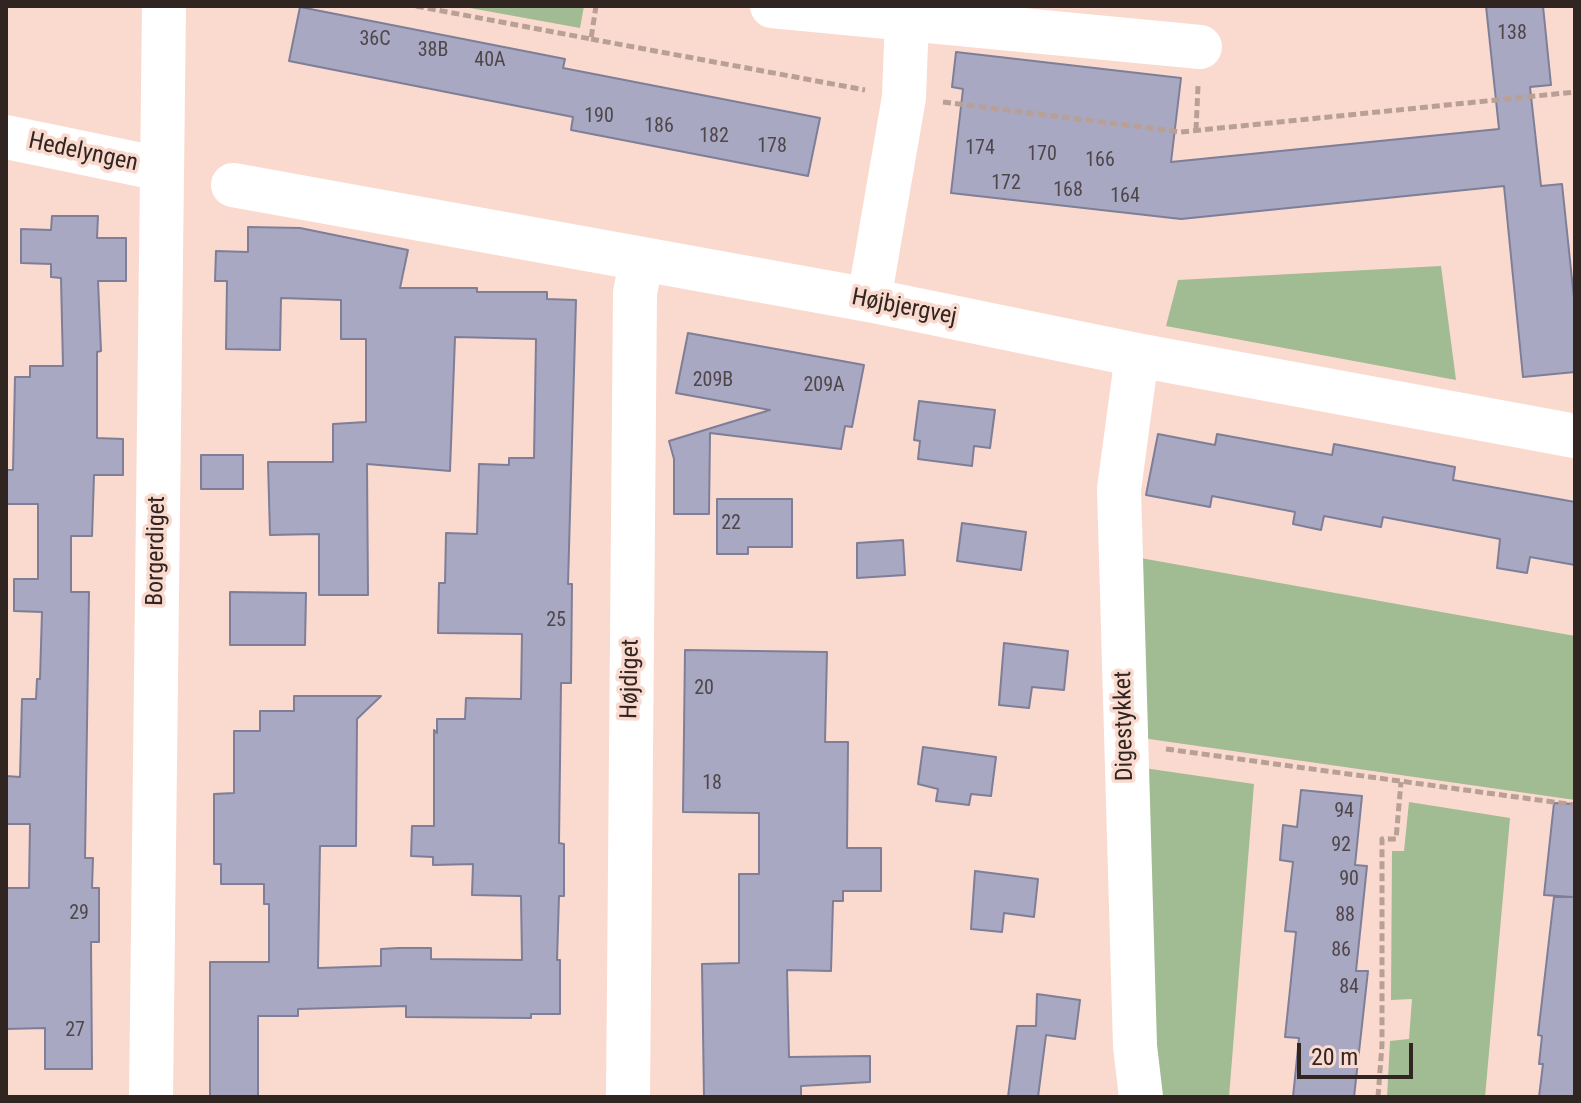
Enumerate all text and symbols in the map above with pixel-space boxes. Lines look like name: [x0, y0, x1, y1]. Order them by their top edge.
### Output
house number: 138: [1497, 22, 1527, 46]
house number: 36C: [359, 28, 391, 52]
house number: 38B: [418, 39, 448, 63]
house number: 40A: [474, 49, 506, 73]
house number: 190: [584, 105, 614, 129]
house number: 186: [644, 115, 674, 139]
house number: 182: [699, 125, 729, 149]
street label: Hedelyngen: [26, 127, 140, 179]
house number: 178: [757, 135, 787, 159]
house number: 174: [965, 137, 995, 161]
house number: 170: [1027, 143, 1057, 167]
house number: 166: [1085, 149, 1115, 173]
house number: 172: [991, 172, 1021, 196]
house number: 168: [1053, 179, 1083, 203]
house number: 164: [1110, 185, 1140, 209]
street label: Højbjergvej: [849, 284, 959, 332]
house number: 209B: [693, 369, 733, 393]
house number: 209A: [803, 374, 845, 398]
street label: Borgerdiget: [142, 496, 172, 606]
house number: 22: [721, 512, 741, 536]
house number: 25: [546, 609, 566, 633]
street label: Højdiget: [616, 639, 646, 719]
street label: Digestykket: [1110, 671, 1140, 781]
house number: 20: [694, 677, 714, 701]
house number: 18: [702, 772, 722, 796]
house number: 94: [1334, 800, 1354, 824]
house number: 92: [1331, 834, 1351, 858]
house number: 90: [1339, 868, 1359, 892]
house number: 29: [69, 902, 89, 926]
house number: 88: [1335, 904, 1355, 928]
house number: 86: [1331, 939, 1351, 963]
house number: 84: [1339, 976, 1359, 1000]
house number: 27: [65, 1019, 85, 1043]
scale bar: [1301, 1027, 1417, 1077]
text: 20 m: [1311, 1043, 1358, 1071]

